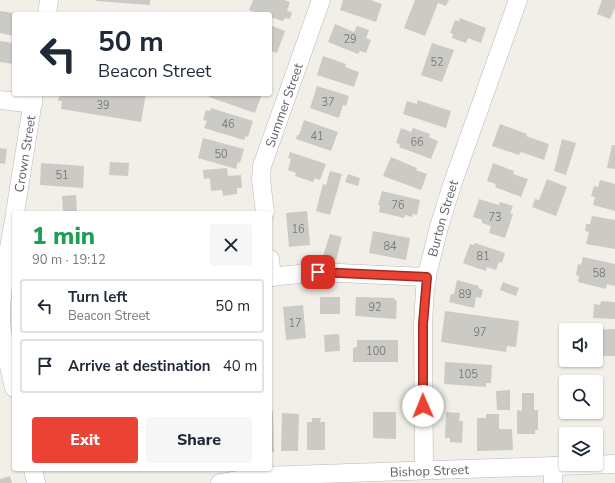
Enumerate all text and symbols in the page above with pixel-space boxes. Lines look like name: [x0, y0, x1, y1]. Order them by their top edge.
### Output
text: 50 m: [98, 23, 164, 61]
icon: left: [32, 28, 84, 80]
house number: 29: [343, 32, 357, 47]
house number: 52: [430, 55, 444, 70]
text: Beacon Street: [98, 59, 211, 83]
street label: Summer Street: [261, 60, 308, 150]
house number: 37: [321, 95, 335, 110]
house number: 39: [96, 98, 110, 113]
street label: Crown Street: [10, 114, 41, 194]
house number: 46: [221, 117, 235, 132]
house number: 41: [310, 129, 324, 144]
house number: 66: [410, 135, 424, 150]
house number: 50: [214, 147, 228, 162]
house number: 51: [55, 168, 69, 183]
street label: Burton Street: [424, 177, 463, 259]
house number: 76: [391, 198, 405, 213]
house number: 73: [488, 210, 502, 225]
text: 1 min: [32, 220, 95, 252]
house number: 16: [291, 222, 305, 237]
button: close: [210, 224, 252, 266]
house number: 84: [383, 239, 397, 254]
house number: 81: [476, 249, 490, 264]
text: 90 m · 19:12: [32, 251, 106, 269]
pin: [301, 255, 335, 289]
icon: arrive: [307, 261, 329, 283]
house number: 58: [592, 266, 606, 281]
text: Turn left: [68, 287, 127, 307]
house number: 89: [458, 287, 472, 302]
icon: left: [34, 295, 56, 317]
text: 50 m: [215, 296, 250, 316]
house number: 92: [368, 300, 382, 315]
text: Beacon Street: [68, 307, 150, 325]
house number: 17: [288, 316, 302, 331]
map controls: [559, 323, 603, 471]
button: sound: [559, 323, 603, 367]
house number: 97: [473, 325, 487, 340]
house number: 100: [366, 344, 386, 359]
icon: arrive: [34, 355, 56, 377]
text: Arrive at destination: [68, 356, 211, 376]
text: 40 m: [223, 356, 257, 376]
house number: 105: [458, 367, 478, 382]
button: search: [559, 375, 603, 419]
position arrow: [402, 385, 444, 427]
button: Exit: [32, 417, 138, 463]
button: Share: [146, 417, 252, 463]
button: layers: [559, 427, 603, 471]
street label: Bishop Street: [389, 461, 470, 482]

